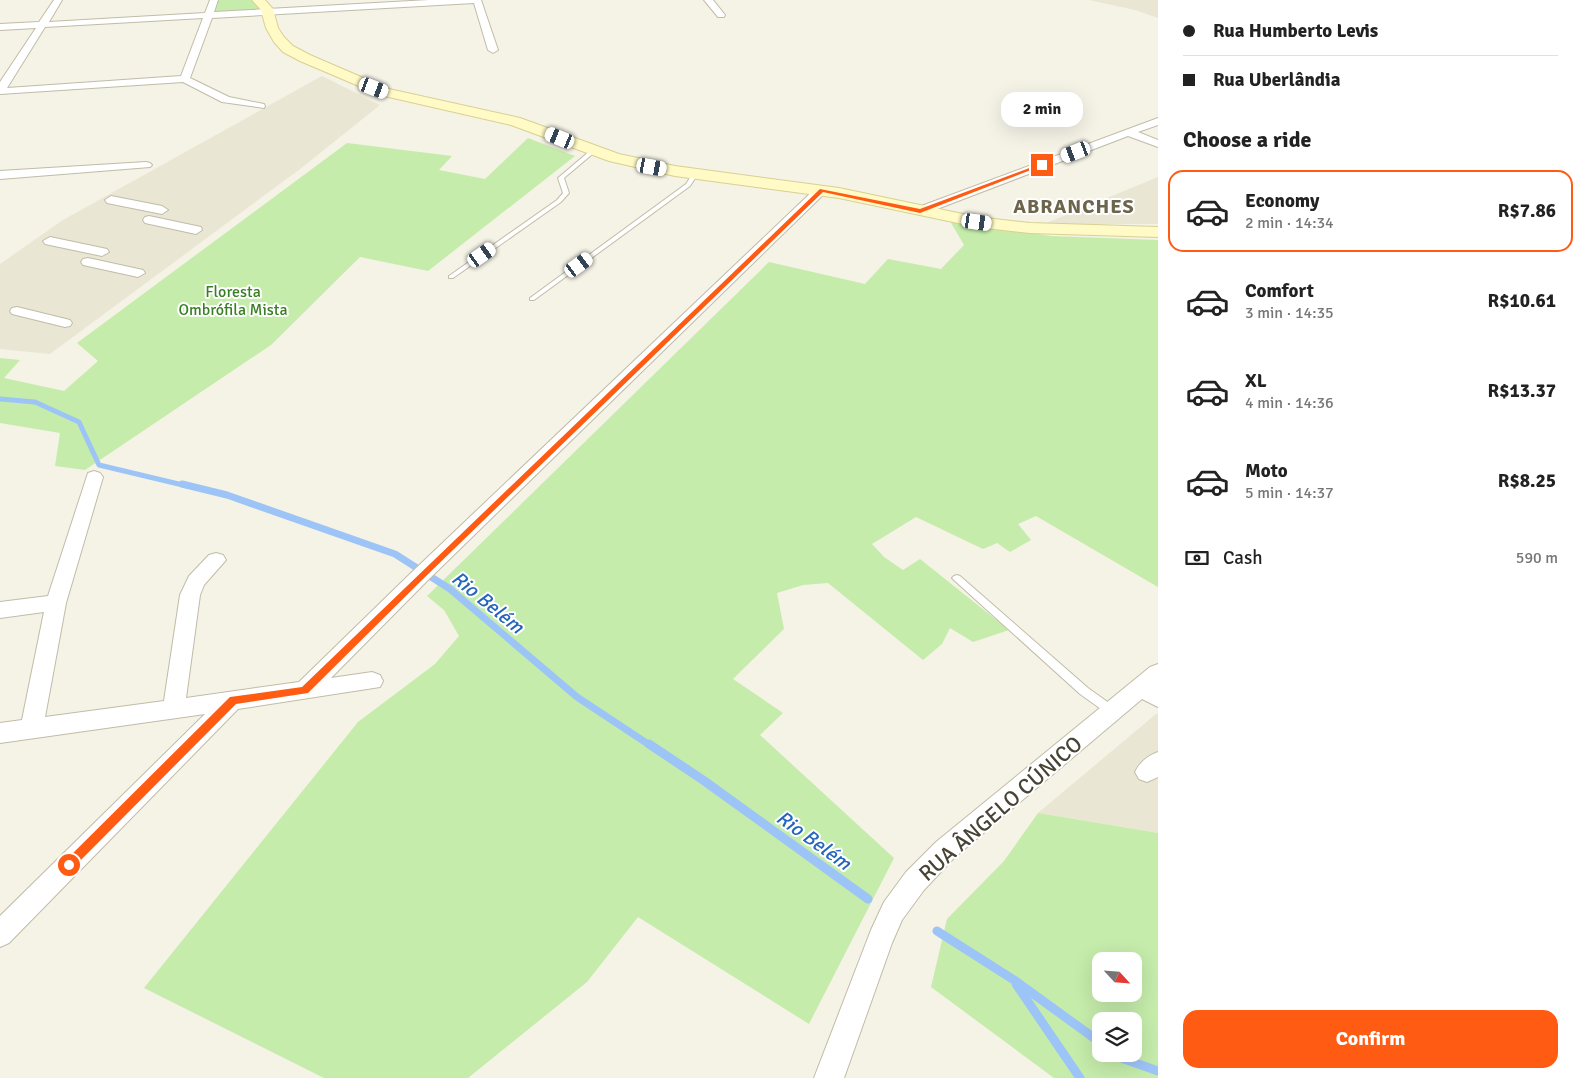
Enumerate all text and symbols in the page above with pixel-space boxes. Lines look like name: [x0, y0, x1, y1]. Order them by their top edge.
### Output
text: Rua Humberto Levis: [1213, 19, 1378, 43]
text: Rua Uberlândia: [1213, 68, 1340, 92]
car: [357, 76, 390, 100]
callout: 2 min: [1001, 92, 1083, 128]
text: 2 min: [1023, 99, 1061, 119]
car: [543, 125, 576, 151]
text: Choose a ride: [1183, 126, 1311, 153]
car: [1059, 140, 1092, 164]
route end: [1031, 154, 1053, 176]
car: [635, 157, 668, 177]
icon: car: [1185, 189, 1230, 234]
text: Economy: [1245, 189, 1319, 213]
district label: ABRANCHES: [1013, 194, 1135, 219]
text: R$7.86: [1498, 199, 1556, 223]
car: [961, 212, 992, 232]
text: 2 min · 14:34: [1245, 213, 1334, 233]
car: [465, 240, 498, 270]
car: [562, 250, 595, 280]
icon: car: [1185, 279, 1230, 324]
text: Comfort: [1245, 279, 1314, 303]
park label: Floresta Ombrófila Mista: [178, 282, 288, 320]
text: R$10.61: [1488, 289, 1556, 313]
text: 3 min · 14:35: [1245, 303, 1334, 323]
icon: car: [1185, 369, 1230, 414]
text: XL: [1245, 369, 1267, 393]
text: R$13.37: [1488, 379, 1556, 403]
text: 4 min · 14:36: [1245, 393, 1334, 413]
icon: car: [1185, 459, 1230, 504]
text: Moto: [1245, 459, 1288, 483]
text: R$8.25: [1498, 469, 1556, 493]
text: 5 min · 14:37: [1245, 483, 1334, 503]
icon: cash: [1183, 544, 1211, 572]
text: Cash: [1223, 546, 1263, 570]
text: 590 m: [1516, 548, 1558, 568]
water label: Rio Belém: [446, 566, 530, 640]
street label: RUA ÂNGELO CÚNICO: [913, 730, 1088, 887]
water label: Rio Belém: [772, 805, 857, 876]
route start: [58, 854, 80, 876]
north arrow: [1092, 952, 1142, 1002]
map controls: [1092, 952, 1142, 1062]
button: Confirm: [1183, 1010, 1558, 1068]
button: layers: [1092, 1012, 1142, 1062]

